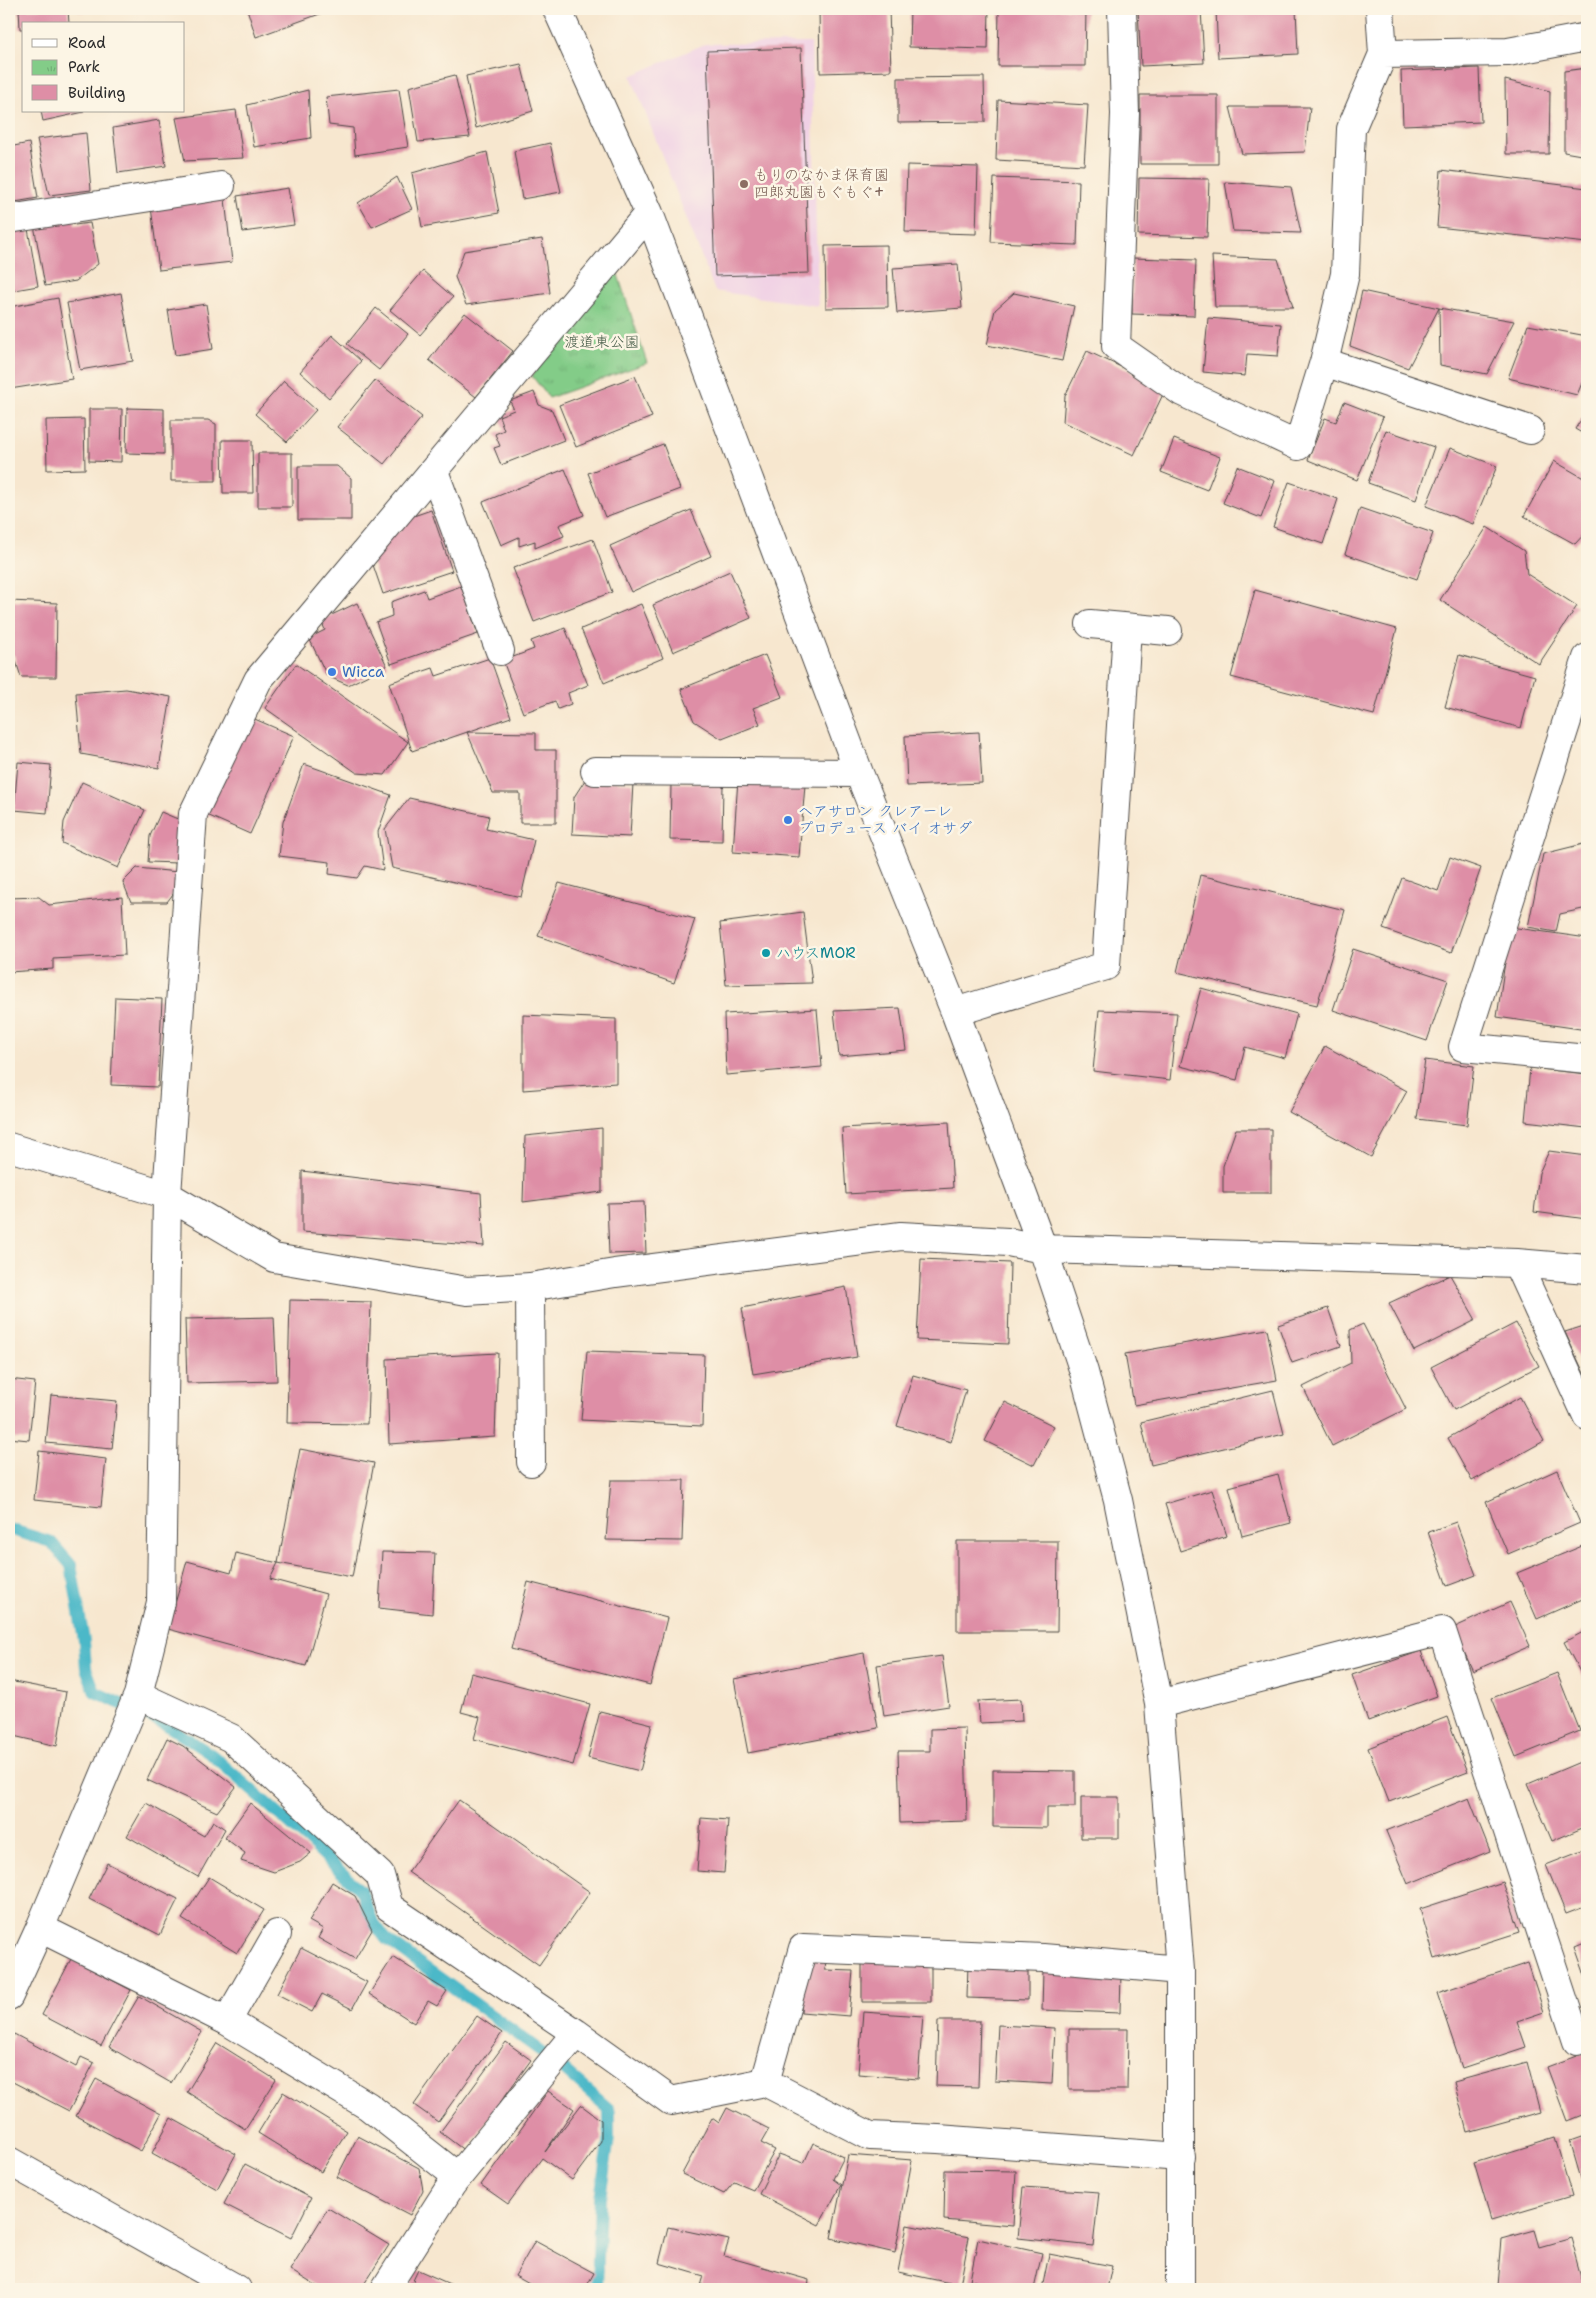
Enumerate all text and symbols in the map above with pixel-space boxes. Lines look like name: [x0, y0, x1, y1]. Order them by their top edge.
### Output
legend: [22, 22, 185, 112]
text: Road: [68, 33, 106, 53]
text: Park: [68, 57, 100, 77]
text: Building: [68, 83, 125, 103]
place label: もりのなかま保育園 四郎丸園もぐもぐ+: [754, 165, 889, 202]
marker: もりのなかま保育園 四郎丸園もぐもぐ+: [738, 178, 750, 190]
park label: 渡道東公園: [564, 332, 640, 352]
place label: Wicca: [342, 662, 385, 682]
marker: Wicca: [326, 666, 338, 678]
place label: ヘアサロン クレアーレ プロデュース バイ オサダ: [798, 801, 972, 838]
marker: ヘアサロン クレアーレ プロデュース バイ オサダ: [782, 814, 794, 826]
place label: ハウスMOR: [776, 943, 856, 963]
marker: ハウスMOR: [760, 947, 772, 959]

